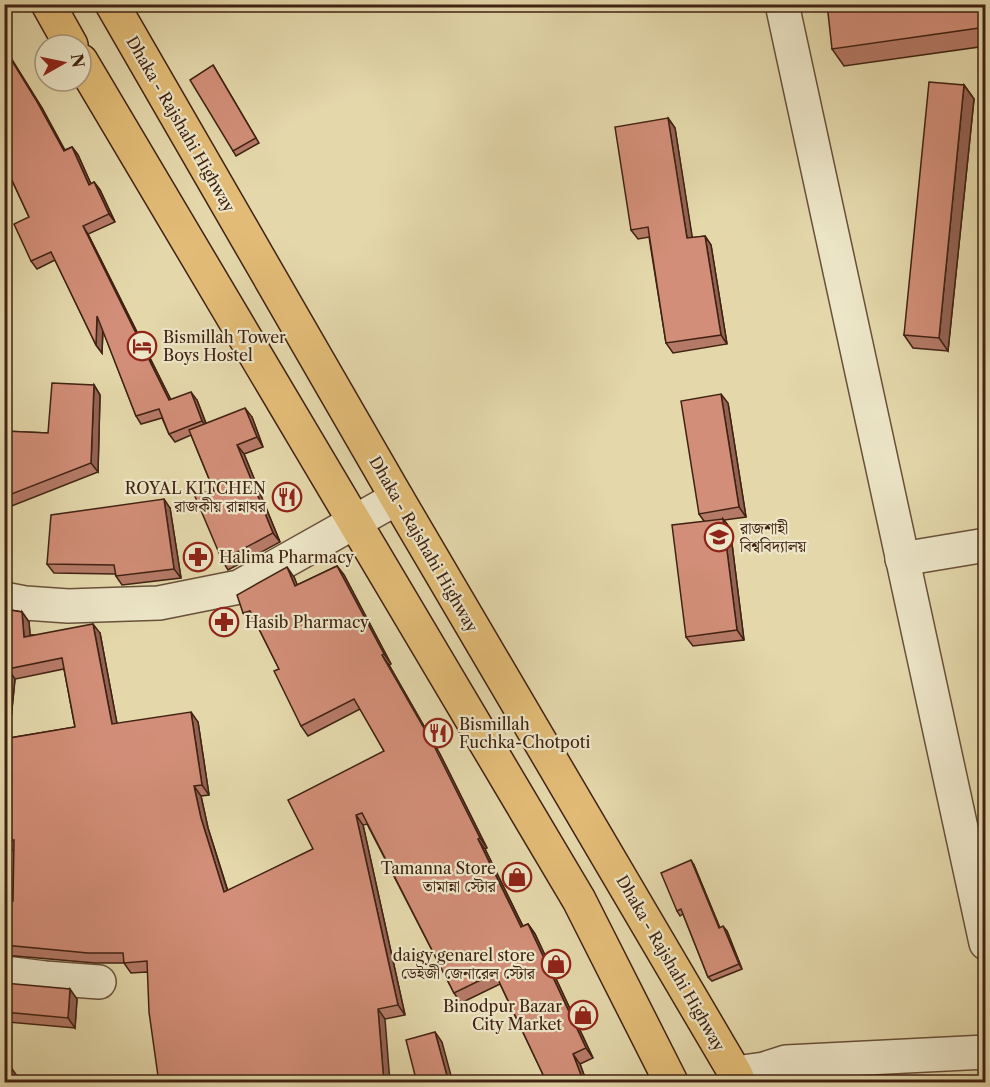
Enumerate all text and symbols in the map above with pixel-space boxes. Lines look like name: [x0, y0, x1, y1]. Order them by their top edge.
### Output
street label: Dhaka - Rajshahi Highway: [122, 32, 240, 216]
north arrow: [33, 33, 93, 93]
text: N: [67, 52, 89, 69]
place label: Bismillah Tower Boys Hostel: [163, 327, 286, 365]
hotel icon: Bismillah Tower Boys Hostel: [126, 330, 158, 362]
street label: Dhaka - Rajshahi Highway: [365, 452, 483, 636]
place label: ROYAL KITCHEN রাজকীয় রান্নাঘর: [125, 478, 267, 516]
restaurant icon: ROYAL KITCHEN রাজকীয় রান্নাঘর: [271, 481, 303, 513]
place label: রাজশাহী বিশ্ববিদ্যালয়: [739, 518, 807, 556]
school or university icon: রাজশাহী বিশ্ববিদ্যালয়: [703, 521, 735, 553]
pharmacy icon: Halima Pharmacy: [182, 541, 214, 573]
place label: Halima Pharmacy: [219, 547, 355, 567]
pharmacy icon: Hasib Pharmacy: [208, 606, 240, 638]
place label: Hasib Pharmacy: [245, 612, 370, 632]
place label: Bismillah Fuchka-Chotpoti: [459, 714, 590, 752]
restaurant icon: Bismillah Fuchka-Chotpoti: [422, 717, 454, 749]
place label: Tamanna Store তামান্না স্টোর: [381, 858, 497, 896]
shop icon: Tamanna Store তামান্না স্টোর: [501, 861, 533, 893]
street label: Dhaka - Rajshahi Highway: [612, 871, 730, 1055]
place label: daigy genarel store ডেইজী জেনারেল স্টোর: [393, 945, 536, 983]
shop icon: daigy genarel store ডেইজী জেনারেল স্টোর: [540, 948, 572, 980]
place label: Binodpur Bazar City Market: [443, 996, 562, 1034]
shop icon: Binodpur Bazar City Market: [567, 999, 599, 1031]

